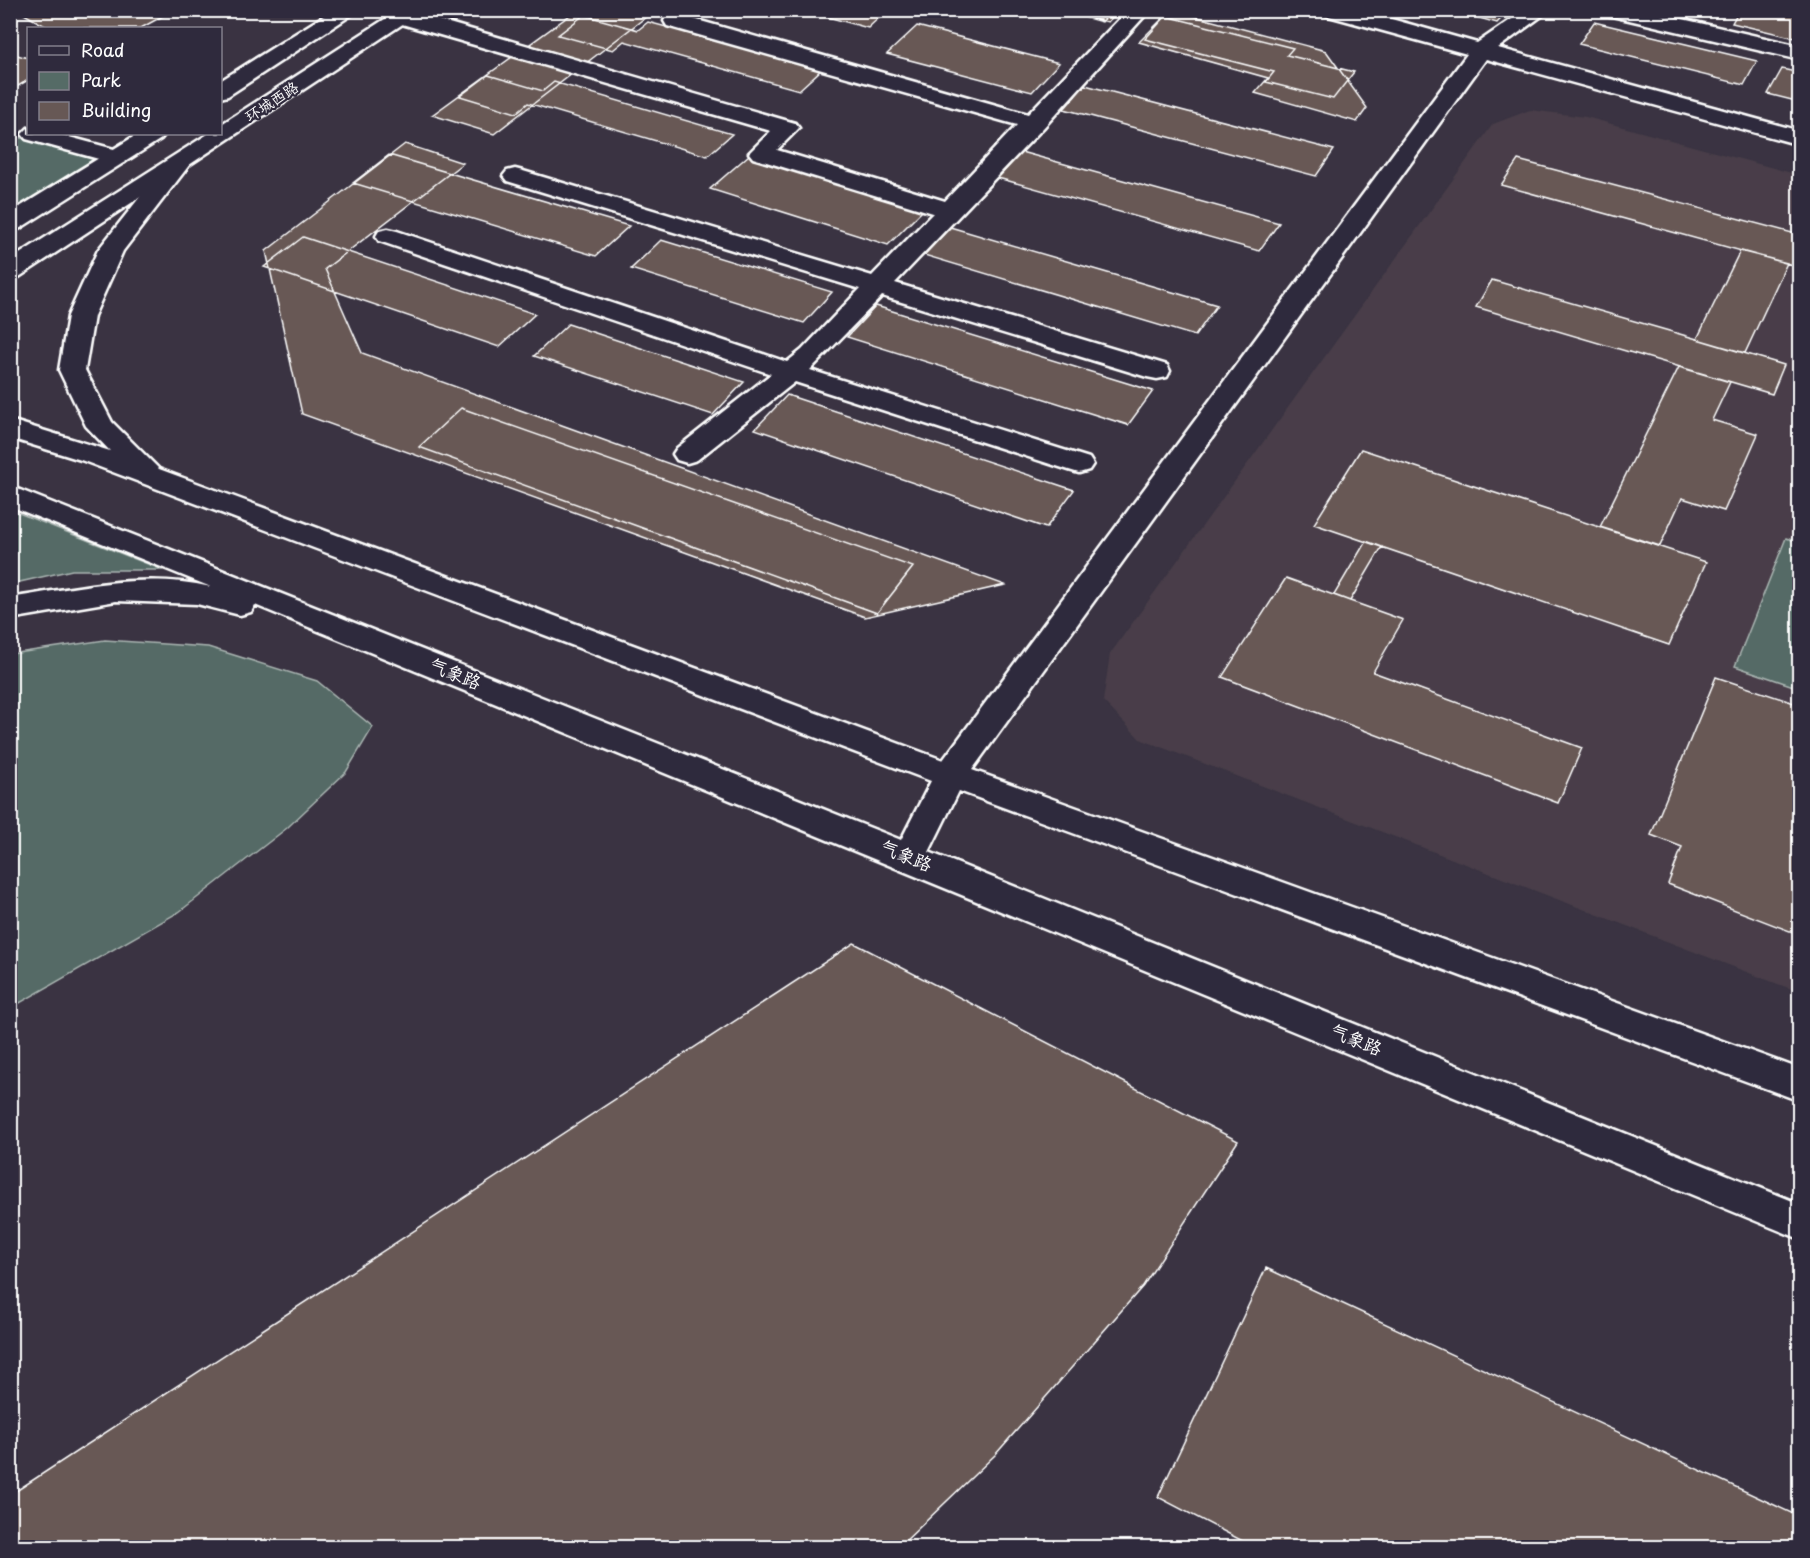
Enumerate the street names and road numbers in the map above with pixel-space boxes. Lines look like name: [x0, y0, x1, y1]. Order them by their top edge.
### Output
street label: 环城西路: [240, 75, 303, 127]
street label: 气象路: [425, 650, 486, 695]
street label: 气象路: [876, 832, 937, 877]
street label: 气象路: [1326, 1016, 1387, 1061]

